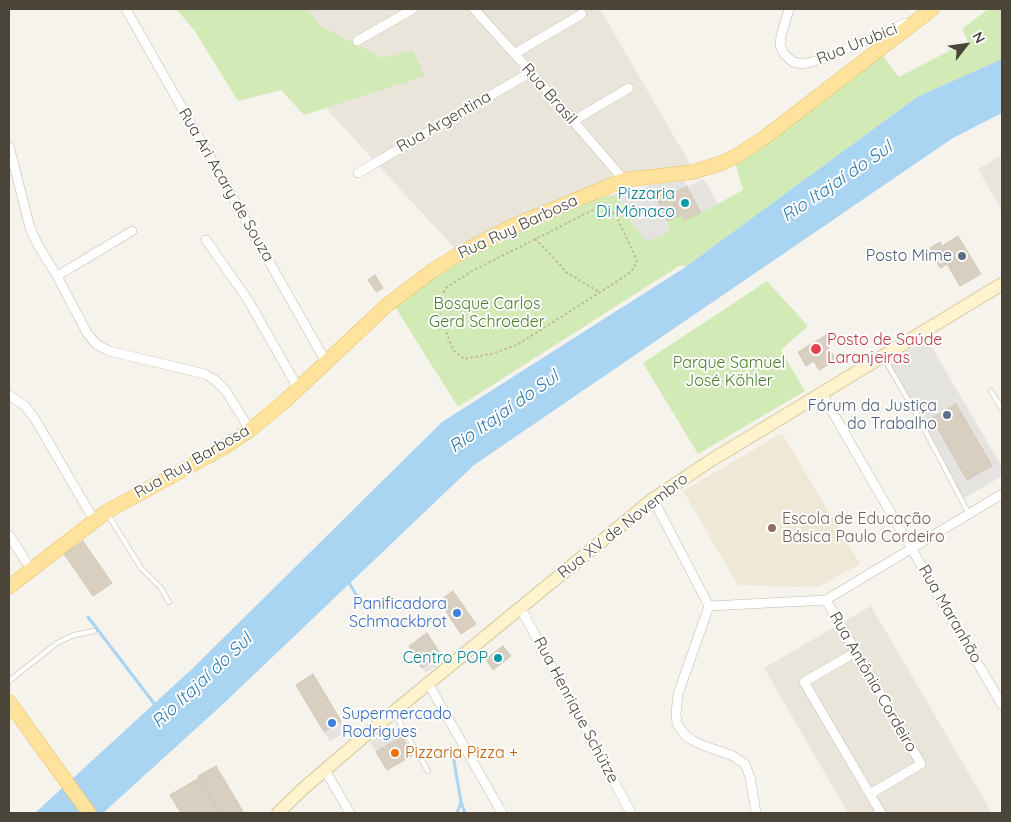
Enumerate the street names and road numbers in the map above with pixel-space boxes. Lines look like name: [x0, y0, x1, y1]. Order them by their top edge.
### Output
street label: Rua Urubici: [814, 19, 900, 69]
street label: Rua Brasil: [517, 60, 581, 128]
street label: Rua Argentina: [393, 87, 495, 157]
street label: Rua Ari Acary de Souza: [174, 105, 278, 265]
street label: Rua Ruy Barbosa: [455, 191, 581, 263]
street label: Rua Ruy Barbosa: [131, 421, 253, 503]
street label: Rua XV de Novembro: [554, 469, 692, 583]
street label: Rua Maranhão: [914, 562, 986, 666]
street label: Rua Antônia Cordeiro: [825, 608, 921, 756]
street label: Rua Henrique Schütze: [529, 634, 623, 786]

